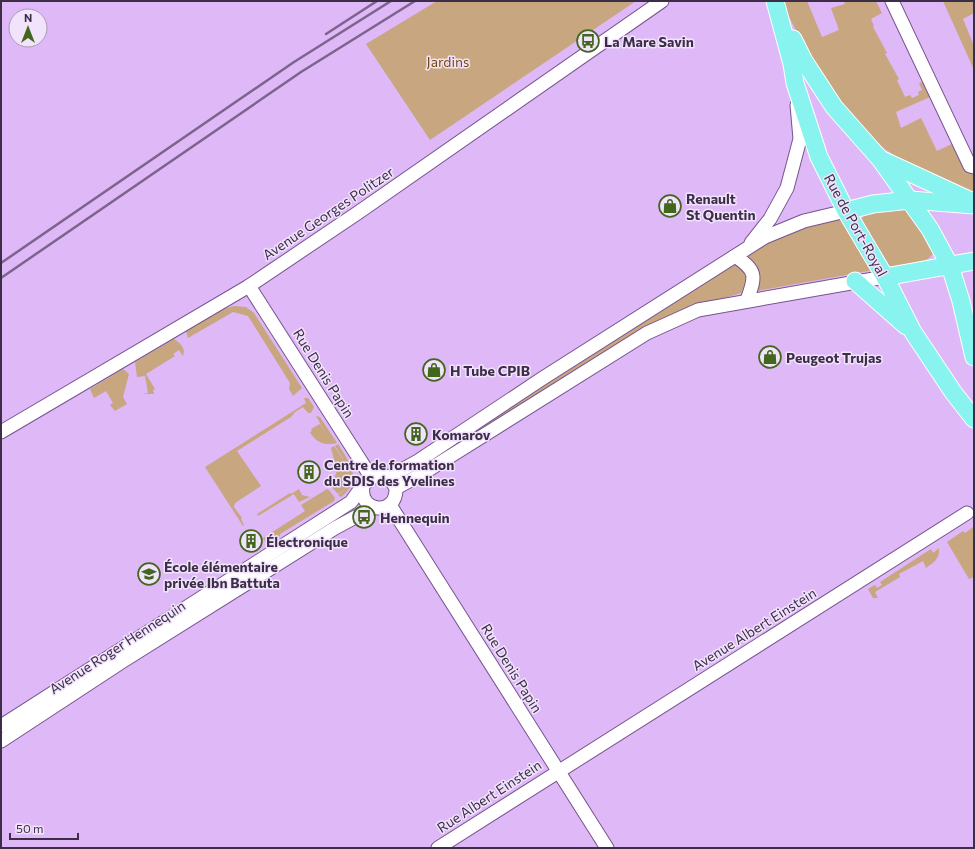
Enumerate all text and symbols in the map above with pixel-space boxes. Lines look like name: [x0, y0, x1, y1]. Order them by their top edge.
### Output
north arrow: [8, 8, 48, 48]
text: N: [24, 11, 32, 24]
bus stop icon: La Mare Savin: [575, 28, 601, 54]
place label: La Mare Savin: [604, 33, 694, 50]
park label: Jardins: [427, 53, 469, 70]
street label: Avenue Georges Politzer: [259, 163, 397, 263]
street label: Rue de Port-Royal: [821, 171, 891, 279]
place label: Renault St Quentin: [686, 190, 756, 223]
shop icon: Renault St Quentin: [657, 193, 683, 219]
street label: Rue Denis Papin: [290, 325, 358, 421]
shop icon: Peugeot Trujas: [757, 344, 783, 370]
place label: Peugeot Trujas: [786, 349, 882, 366]
shop icon: H Tube CPIB: [421, 357, 447, 383]
place label: H Tube CPIB: [450, 362, 530, 379]
building icon: Komarov: [403, 421, 429, 447]
place label: Komarov: [432, 426, 491, 443]
place label: Centre de formation du SDIS des Yvelines: [324, 456, 455, 489]
building icon: Centre de formation du SDIS des Yvelines: [296, 459, 322, 485]
bus stop icon: Hennequin: [351, 504, 377, 530]
place label: Hennequin: [380, 509, 450, 526]
building icon: Électronique: [238, 528, 264, 554]
place label: Électronique: [266, 533, 348, 550]
place label: École élémentaire privée Ibn Battuta: [164, 558, 280, 591]
school or university icon: École élémentaire privée Ibn Battuta: [136, 561, 162, 587]
street label: Avenue Albert Einstein: [689, 584, 819, 674]
street label: Avenue Roger Hennequin: [46, 597, 188, 697]
street label: Rue Denis Papin: [478, 620, 546, 716]
street label: Rue Albert Einstein: [434, 756, 544, 836]
scale bar: [10, 815, 78, 841]
text: 50 m: [16, 821, 44, 835]

